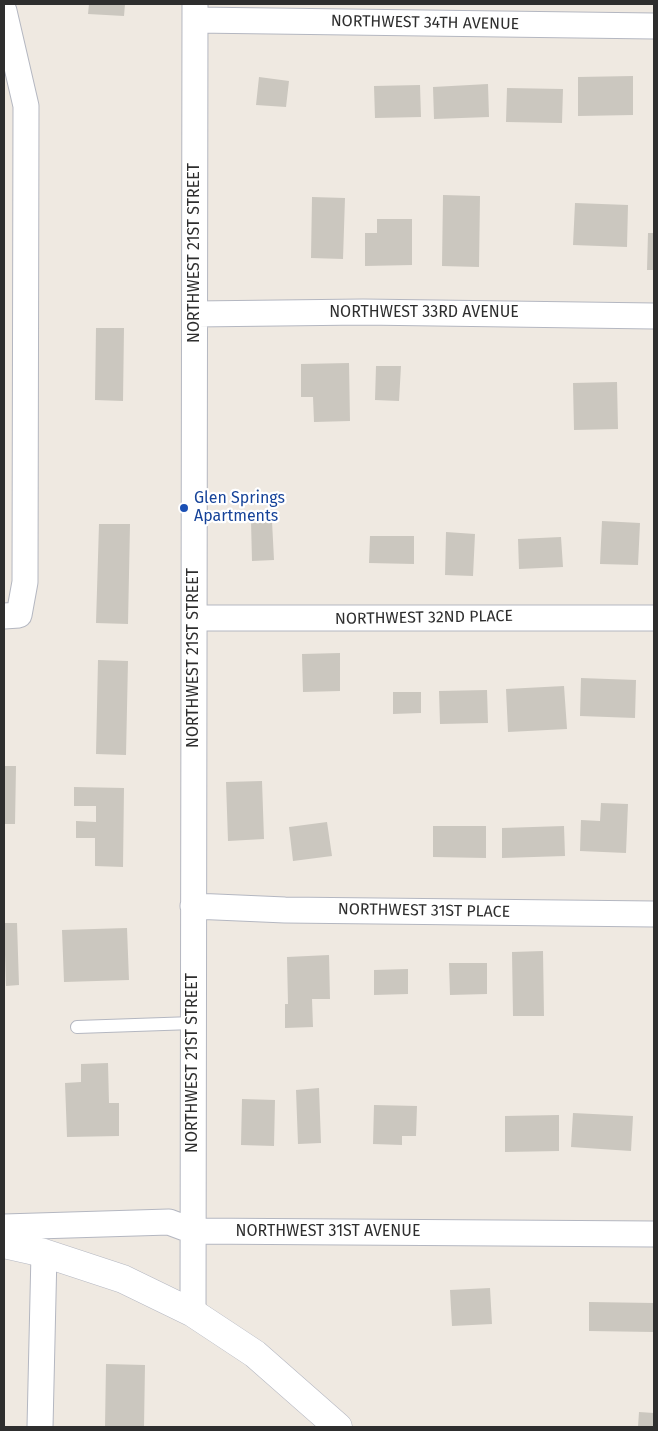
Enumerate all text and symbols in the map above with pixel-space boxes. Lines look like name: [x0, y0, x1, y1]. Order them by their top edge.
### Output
street label: NORTHWEST 34TH AVENUE: [331, 12, 519, 34]
street label: NORTHWEST 21ST STREET: [185, 163, 205, 343]
street label: NORTHWEST 33RD AVENUE: [329, 303, 519, 323]
place label: Glen Springs Apartments: [194, 489, 285, 527]
marker: Glen Springs Apartments: [178, 502, 190, 514]
street label: NORTHWEST 21ST STREET: [184, 568, 204, 748]
street label: NORTHWEST 32ND PLACE: [335, 607, 513, 629]
street label: NORTHWEST 31ST PLACE: [338, 900, 510, 922]
street label: NORTHWEST 21ST STREET: [183, 973, 203, 1153]
street label: NORTHWEST 31ST AVENUE: [236, 1222, 420, 1242]

